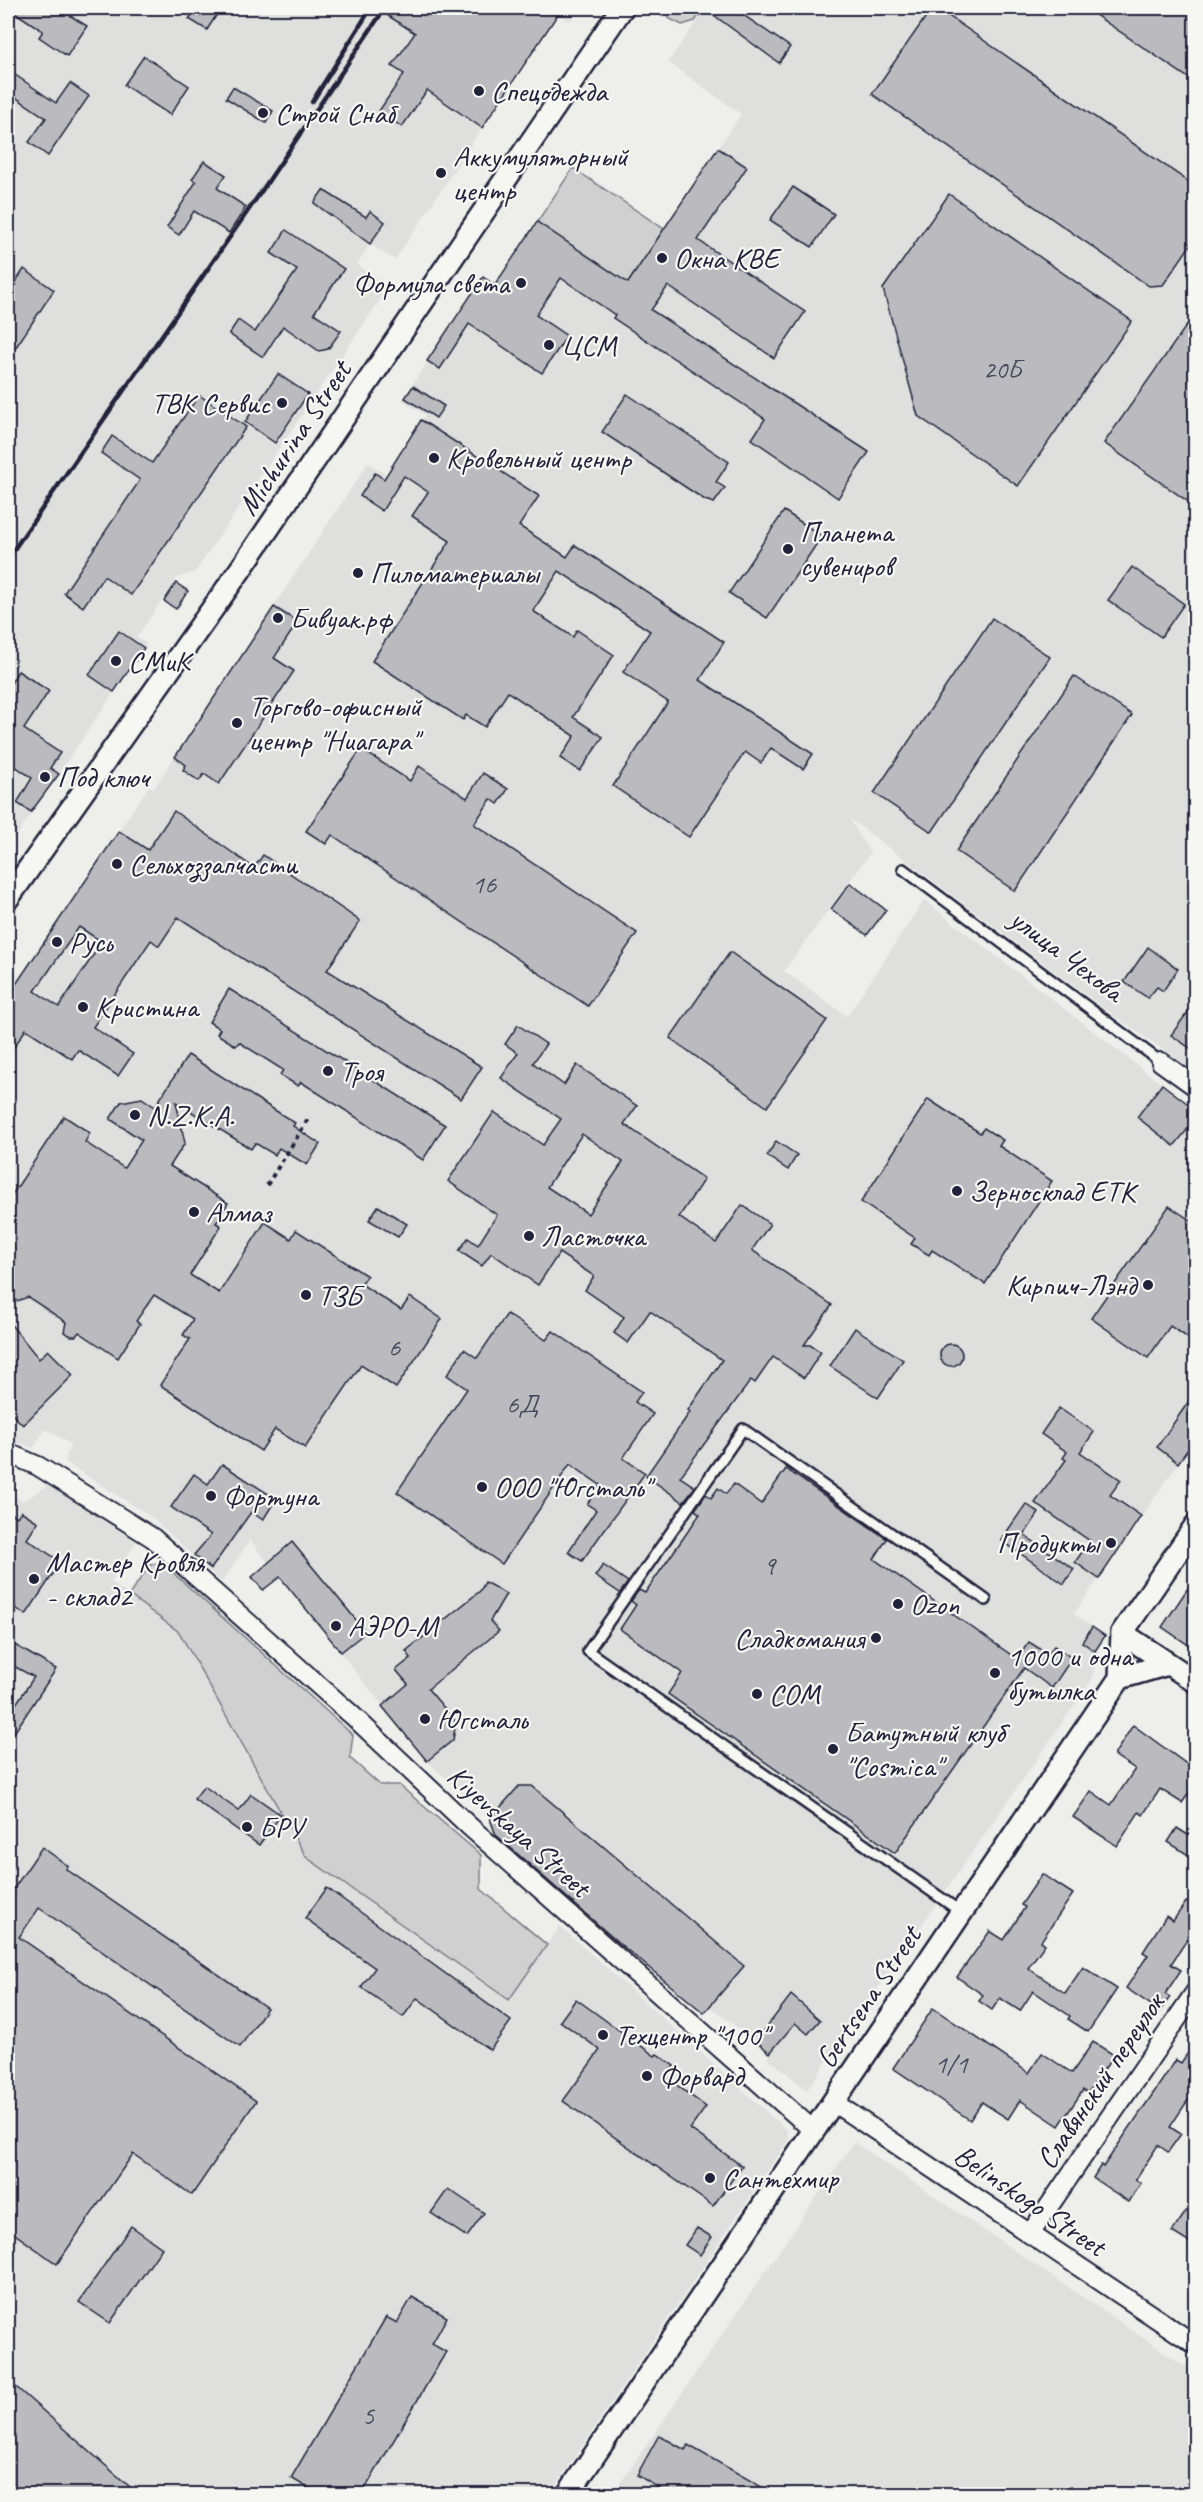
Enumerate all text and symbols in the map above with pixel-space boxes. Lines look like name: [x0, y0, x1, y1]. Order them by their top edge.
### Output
place label: Спецодежда: [491, 72, 609, 110]
marker: Спецодежда: [472, 84, 486, 98]
place label: Строй Снаб: [275, 94, 399, 132]
marker: Строй Снаб: [256, 106, 270, 120]
place label: Аккумуляторный центр: [453, 137, 629, 209]
marker: Аккумуляторный центр: [434, 166, 448, 180]
place label: Окна KBE: [674, 239, 783, 277]
marker: Окна KBE: [655, 251, 669, 265]
place label: Формула света: [353, 264, 511, 302]
marker: Формула света: [514, 276, 528, 290]
place label: ЦСМ: [561, 326, 618, 364]
marker: ЦСМ: [542, 338, 556, 352]
street label: Michurina Street: [229, 351, 361, 522]
house number: 20Б: [983, 352, 1025, 386]
place label: ТВК Сервис: [151, 384, 271, 422]
marker: ТВК Сервис: [275, 396, 289, 410]
place label: Кровельный центр: [446, 439, 633, 477]
marker: Кровельный центр: [427, 451, 441, 465]
place label: Планета сувениров: [800, 513, 898, 585]
marker: Планета сувениров: [781, 542, 795, 556]
place label: Пиломатериалы: [370, 554, 541, 592]
marker: Пиломатериалы: [351, 566, 365, 580]
place label: Бивуак.рф: [290, 599, 394, 637]
marker: Бивуак.рф: [271, 611, 285, 625]
place label: СМиК: [128, 642, 195, 680]
marker: СМиК: [109, 654, 123, 668]
place label: Торгово-офисный центр "Ниагара": [249, 687, 424, 759]
marker: Торгово-офисный центр "Ниагара": [230, 716, 244, 730]
place label: Под ключ: [57, 758, 152, 796]
marker: Под ключ: [38, 770, 52, 784]
place label: Сельхоззапчасти: [129, 845, 299, 883]
marker: Сельхоззапчасти: [110, 857, 124, 871]
house number: 16: [472, 867, 497, 901]
street label: улица Чехова: [1001, 899, 1134, 1012]
place label: Русь: [69, 923, 114, 961]
marker: Русь: [50, 935, 64, 949]
place label: Кристина: [95, 988, 200, 1026]
marker: Кристина: [76, 1000, 90, 1014]
place label: Троя: [340, 1052, 385, 1090]
marker: Троя: [321, 1064, 335, 1078]
place label: N.Z.K.A.: [147, 1096, 234, 1134]
marker: N.Z.K.A.: [128, 1108, 142, 1122]
place label: Зерносклад ЕТК: [969, 1172, 1139, 1210]
marker: Зерносклад ЕТК: [950, 1184, 964, 1198]
place label: Алмаз: [206, 1193, 273, 1231]
marker: Алмаз: [187, 1205, 201, 1219]
place label: Ласточка: [541, 1217, 648, 1255]
marker: Ласточка: [522, 1229, 536, 1243]
place label: Кирпич-Лэнд: [1006, 1266, 1138, 1304]
place label: ТЗБ: [318, 1276, 366, 1314]
marker: Кирпич-Лэнд: [1141, 1278, 1155, 1292]
marker: ТЗБ: [299, 1288, 313, 1302]
house number: 6: [388, 1330, 401, 1364]
house number: 6Д: [506, 1387, 540, 1421]
place label: ООО "Югсталь": [494, 1468, 656, 1506]
place label: Фортуна: [223, 1477, 321, 1515]
marker: ООО "Югсталь": [475, 1480, 489, 1494]
marker: Фортуна: [204, 1489, 218, 1503]
place label: Продукты: [997, 1524, 1101, 1562]
marker: Продукты: [1104, 1536, 1118, 1550]
place label: Мастер Кровля - склад2: [46, 1543, 206, 1615]
house number: 9: [763, 1548, 777, 1582]
marker: Мастер Кровля - склад2: [27, 1572, 41, 1586]
place label: Ozon: [910, 1585, 960, 1623]
marker: Ozon: [891, 1597, 905, 1611]
place label: АЭРО-М: [348, 1607, 440, 1645]
marker: АЭРО-М: [329, 1619, 343, 1633]
place label: Сладкомания: [734, 1619, 867, 1657]
marker: Сладкомания: [869, 1631, 883, 1645]
place label: 1000 и одна бутылка: [1007, 1637, 1135, 1709]
marker: 1000 и одна бутылка: [988, 1666, 1002, 1680]
place label: СОМ: [769, 1675, 822, 1713]
marker: СОМ: [750, 1687, 764, 1701]
place label: Югсталь: [437, 1700, 529, 1738]
marker: Югсталь: [418, 1712, 432, 1726]
place label: Батутный клуб "Cosmica": [845, 1713, 1010, 1785]
marker: Батутный клуб "Cosmica": [826, 1742, 840, 1756]
street label: Kiyevskaya Street: [440, 1757, 601, 1907]
place label: БРУ: [259, 1808, 308, 1846]
marker: БРУ: [240, 1820, 254, 1834]
street label: Gertsena Street: [807, 1916, 931, 2075]
street label: Славянский переулок: [1027, 1983, 1174, 2176]
place label: Техцентр "100": [615, 2016, 774, 2054]
marker: Техцентр "100": [596, 2028, 610, 2042]
house number: 1/1: [934, 2047, 969, 2081]
place label: Форвард: [659, 2057, 746, 2095]
marker: Форвард: [640, 2069, 654, 2083]
street label: Belinskogo Street: [947, 2135, 1116, 2266]
place label: Сантехмир: [722, 2159, 840, 2197]
marker: Сантехмир: [703, 2171, 717, 2185]
house number: 5: [362, 2398, 376, 2432]

